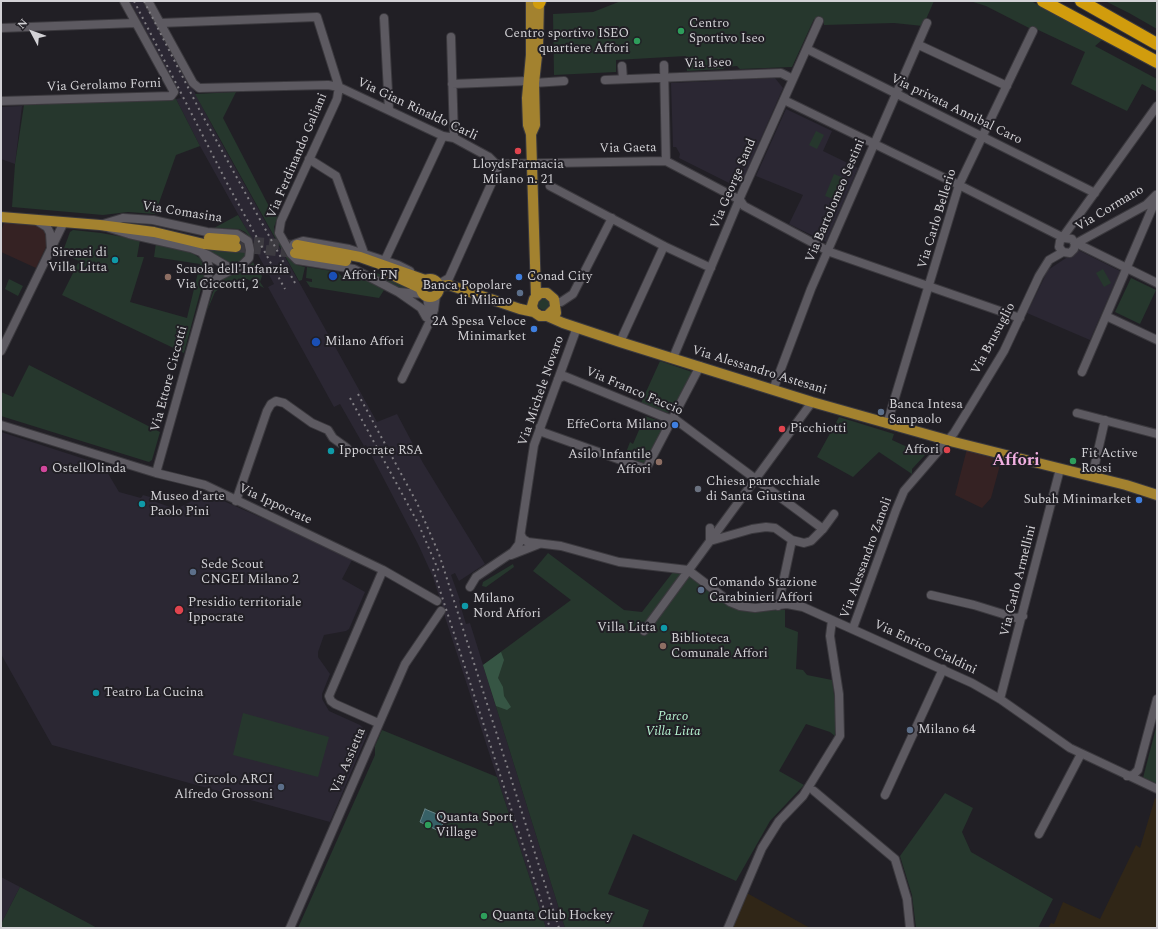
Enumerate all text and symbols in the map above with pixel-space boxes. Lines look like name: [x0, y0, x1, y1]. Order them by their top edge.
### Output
north arrow: [12, 12, 52, 52]
text: N: [13, 15, 32, 33]
place label: Centro Sportivo Iseo: [689, 16, 765, 47]
place label: Centro sportivo ISEO quartiere Affori: [504, 26, 629, 57]
marker: Centro Sportivo Iseo: [676, 26, 686, 36]
marker: Centro sportivo ISEO quartiere Affori: [632, 36, 642, 46]
street label: Via Iseo: [684, 55, 732, 73]
street label: Via privata Annibal Caro: [888, 71, 1024, 149]
street label: Via Gian Rinaldo Carli: [354, 75, 480, 145]
street label: Via Gerolamo Forni: [46, 76, 162, 96]
street label: Via Ferdinando Galiani: [264, 91, 332, 221]
street label: Via George Sand: [708, 136, 760, 232]
street label: Via Bartolomeo Sestini: [803, 137, 869, 265]
street label: Via Gaeta: [599, 141, 657, 157]
marker: LloydsFarmacia Milano n. 21: [513, 146, 523, 156]
place label: LloydsFarmacia Milano n. 21: [472, 157, 564, 188]
street label: Via Carlo Bellerio: [915, 167, 961, 271]
street label: Via Cormano: [1073, 182, 1147, 236]
street label: Via Comasina: [141, 199, 223, 227]
place label: Sirenei di Villa Litta: [48, 245, 107, 276]
marker: Sirenei di Villa Litta: [110, 255, 120, 265]
place label: Scuola dell'Infanzia Via Ciccotti, 2: [176, 262, 289, 293]
place label: Affori FN: [342, 268, 398, 284]
place label: Conad City: [527, 269, 592, 285]
marker: Affori FN: [327, 270, 339, 282]
marker: Scuola dell'Infanzia Via Ciccotti, 2: [163, 272, 173, 282]
marker: Conad City: [514, 272, 524, 282]
place label: Banca Popolare di Milano: [423, 278, 512, 309]
marker: Banca Popolare di Milano: [515, 288, 525, 298]
street label: Via Brusuglio: [969, 300, 1019, 378]
place label: 2A Spesa Veloce Minimarket: [432, 314, 526, 345]
street label: Via Ettore Ciccotti: [148, 324, 192, 434]
marker: 2A Spesa Veloce Minimarket: [529, 324, 539, 334]
place label: Milano Affori: [325, 334, 404, 350]
street label: Via Michele Novaro: [516, 334, 568, 448]
marker: Milano Affori: [310, 336, 322, 348]
street label: Via Alessandro Astesani: [690, 343, 828, 399]
street label: Via Franco Faccio: [583, 364, 685, 420]
place label: Banca Intesa Sanpaolo: [889, 397, 963, 428]
marker: Banca Intesa Sanpaolo: [876, 407, 886, 417]
place label: EffeCorta Milano: [566, 417, 667, 433]
marker: EffeCorta Milano: [670, 420, 680, 430]
place label: Picchiotti: [790, 421, 847, 437]
marker: Picchiotti: [777, 424, 787, 434]
place label: Affori: [904, 442, 939, 458]
place label: Ippocrate RSA: [339, 443, 423, 459]
marker: Affori: [942, 445, 952, 455]
marker: Ippocrate RSA: [326, 446, 336, 456]
place label: Fit Active Rossi: [1081, 446, 1138, 477]
place label: Asilo Infantile Affori: [568, 447, 651, 478]
district label: Affori: [992, 452, 1040, 472]
marker: Fit Active Rossi: [1068, 456, 1078, 466]
marker: Asilo Infantile Affori: [654, 457, 664, 467]
place label: OstellOlinda: [52, 461, 126, 477]
marker: OstellOlinda: [39, 464, 49, 474]
place label: Chiesa parrocchiale di Santa Giustina: [706, 474, 820, 505]
street label: Via Ippocrate: [236, 481, 314, 529]
marker: Chiesa parrocchiale di Santa Giustina: [693, 484, 703, 494]
place label: Museo d'arte Paolo Pini: [150, 489, 225, 520]
place label: Subah Minimarket: [1024, 492, 1131, 508]
street label: Via Alessandro Zanoli: [838, 495, 896, 621]
marker: Subah Minimarket: [1134, 495, 1144, 505]
marker: Museo d'arte Paolo Pini: [137, 499, 147, 509]
street label: Via Carlo Armellini: [998, 524, 1040, 638]
place label: Sede Scout CNGEI Milano 2: [201, 557, 299, 588]
marker: Sede Scout CNGEI Milano 2: [188, 567, 198, 577]
place label: Comando Stazione Carabinieri Affori: [709, 575, 817, 606]
marker: Comando Stazione Carabinieri Affori: [696, 585, 706, 595]
place label: Milano Nord Affori: [473, 591, 541, 622]
place label: Presidio territoriale Ippocrate: [188, 595, 301, 626]
marker: Milano Nord Affori: [460, 601, 470, 611]
marker: Presidio territoriale Ippocrate: [173, 604, 185, 616]
street label: Via Enrico Cialdini: [871, 617, 979, 679]
place label: Villa Litta: [597, 620, 656, 636]
marker: Villa Litta: [659, 623, 669, 633]
place label: Biblioteca Comunale Affori: [671, 631, 768, 662]
marker: Biblioteca Comunale Affori: [658, 641, 668, 651]
place label: Teatro La Cucina: [104, 685, 204, 701]
marker: Teatro La Cucina: [91, 688, 101, 698]
park label: Parco Villa Litta: [646, 709, 700, 740]
place label: Milano 64: [918, 722, 976, 738]
marker: Milano 64: [905, 725, 915, 735]
street label: Via Assietta: [328, 726, 370, 796]
place label: Circolo ARCI Alfredo Grossoni: [174, 772, 273, 803]
marker: Circolo ARCI Alfredo Grossoni: [276, 782, 286, 792]
place label: Quanta Sport Village: [436, 810, 513, 841]
marker: Quanta Sport Village: [423, 820, 433, 830]
place label: Quanta Club Hockey: [492, 908, 612, 924]
marker: Quanta Club Hockey: [479, 911, 489, 921]

